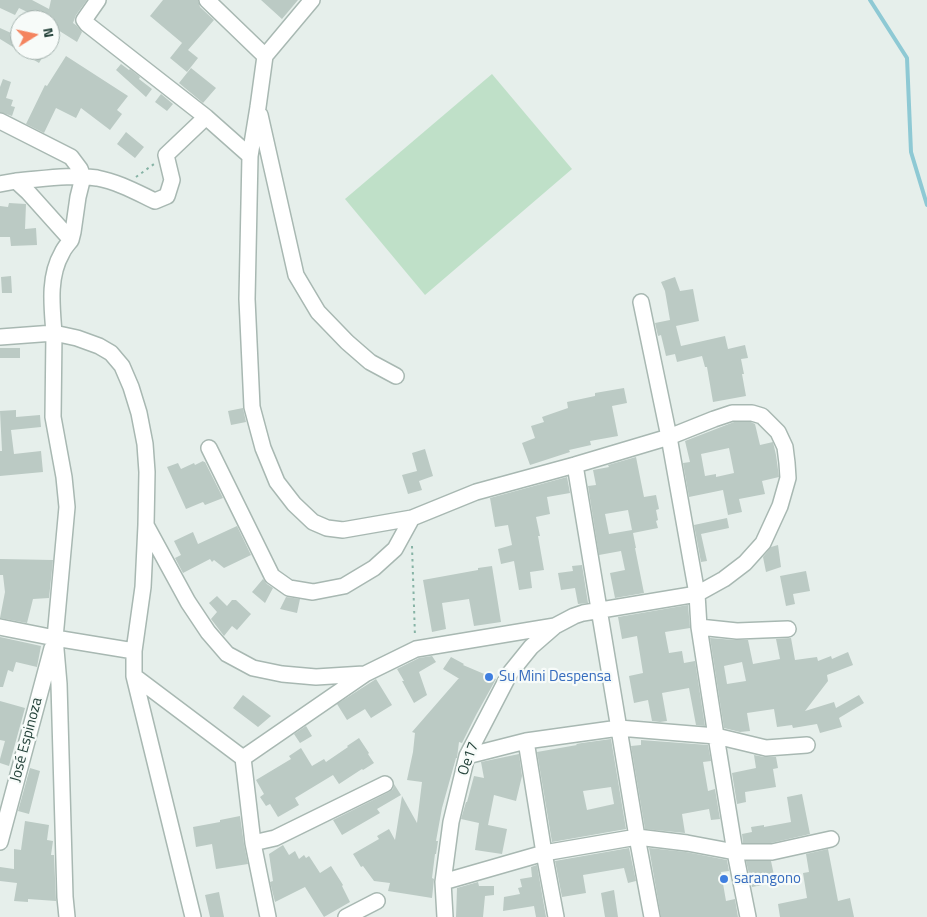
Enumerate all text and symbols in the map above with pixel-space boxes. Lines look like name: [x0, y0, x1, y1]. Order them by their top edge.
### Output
north arrow: [10, 10, 60, 60]
text: N: [38, 26, 60, 39]
place label: Su Mini Despensa: [499, 668, 611, 686]
marker: Su Mini Despensa: [483, 671, 495, 683]
street label: José Espinoza: [7, 696, 47, 784]
street label: Oe17: [455, 740, 483, 778]
place label: sarangono: [734, 870, 801, 888]
marker: sarangono: [718, 873, 730, 885]

